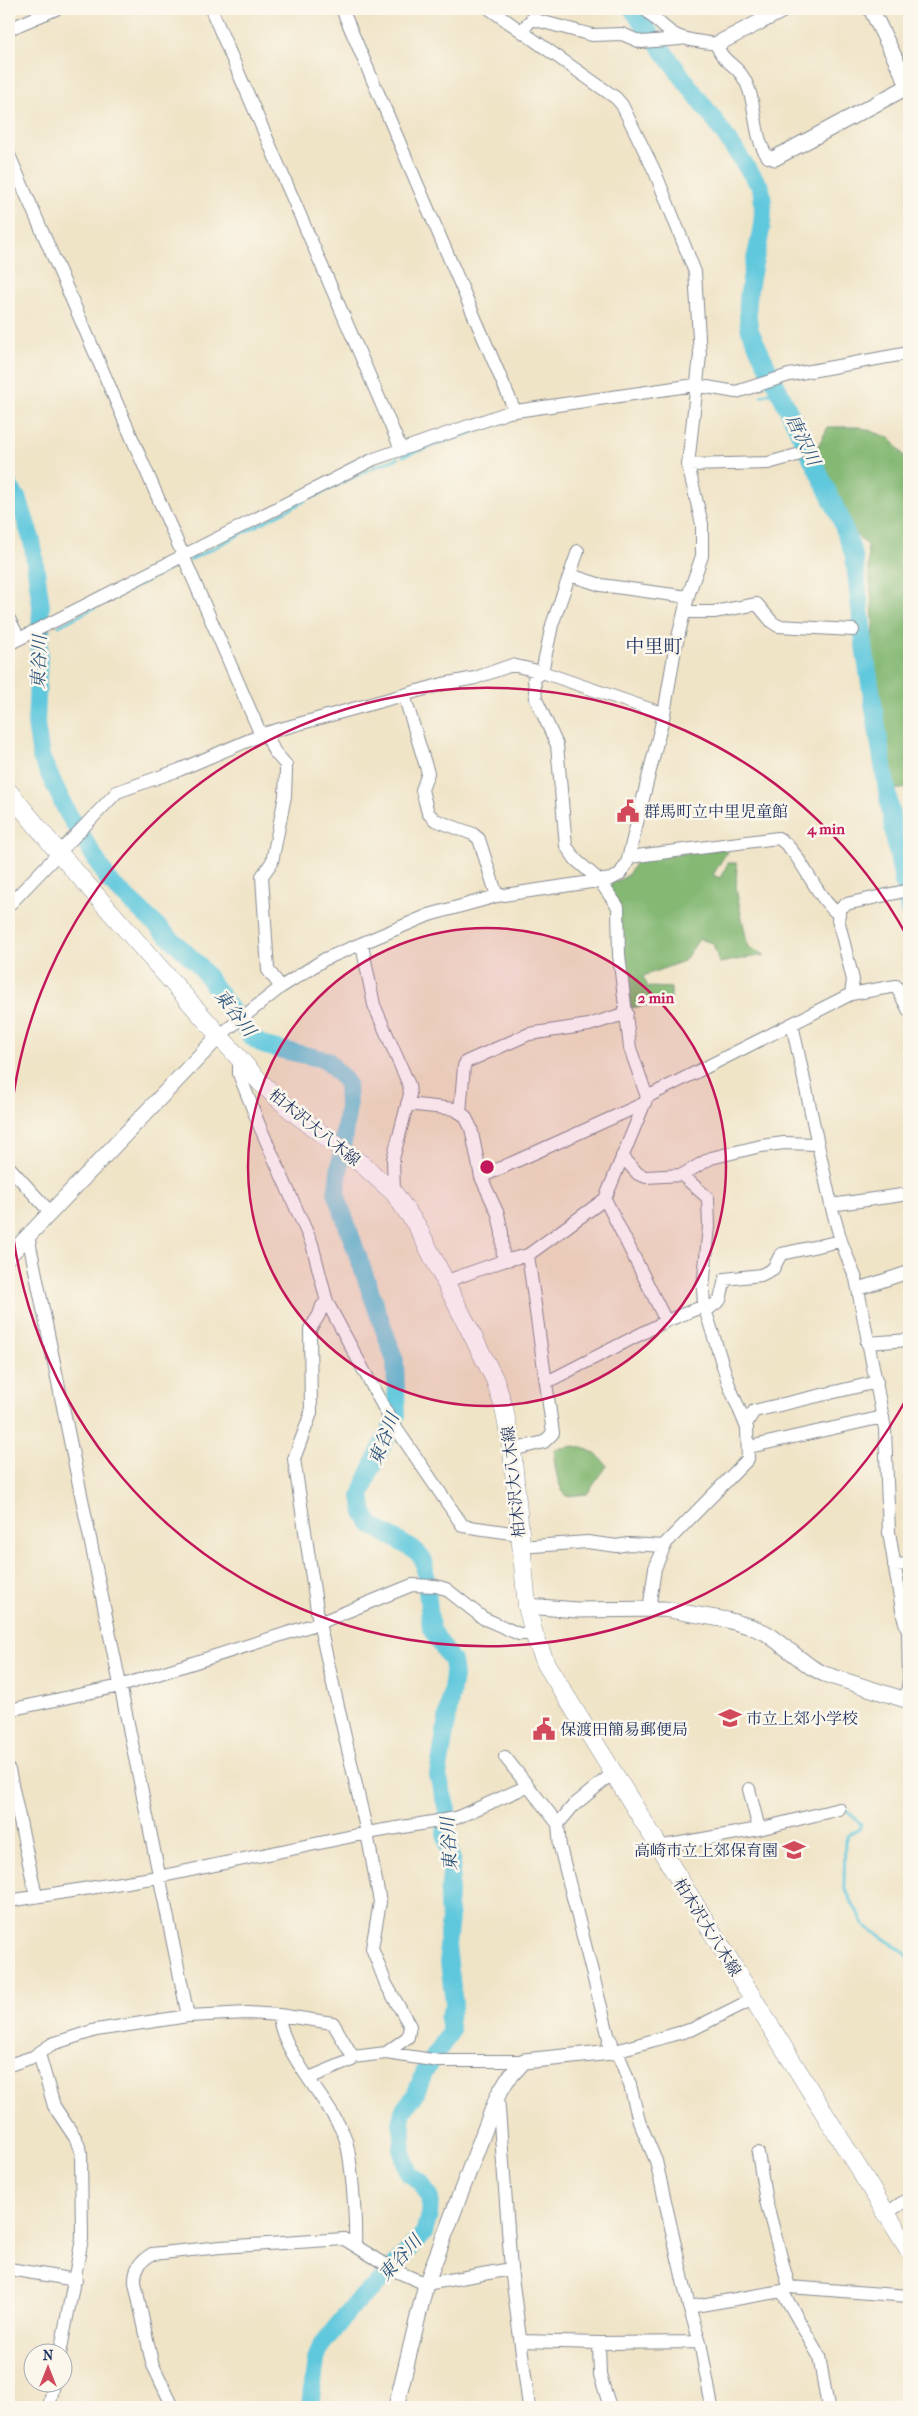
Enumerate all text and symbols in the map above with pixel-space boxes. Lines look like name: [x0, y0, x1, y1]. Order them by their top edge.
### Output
water label: 唐沢川: [781, 411, 825, 471]
water label: 東谷川: [28, 633, 51, 689]
district label: 中里町: [625, 636, 683, 658]
public building icon: 群馬町立中里児童館: [615, 798, 641, 824]
place label: 群馬町立中里児童館: [644, 802, 788, 821]
text: 4 min: [806, 820, 845, 838]
water label: 東谷川: [210, 986, 261, 1043]
text: 2 min: [638, 989, 675, 1007]
street label: 柏木沢大八木線: [265, 1085, 364, 1170]
centre of rings: [478, 1158, 496, 1176]
water label: 東谷川: [365, 1408, 405, 1468]
street label: 柏木沢大八木線: [498, 1425, 529, 1539]
school or university icon: 市立上郊小学校: [717, 1705, 743, 1731]
place label: 市立上郊小学校: [746, 1709, 858, 1728]
public building icon: 保渡田簡易郵便局: [531, 1716, 557, 1742]
place label: 保渡田簡易郵便局: [560, 1720, 688, 1739]
water label: 東谷川: [437, 1814, 461, 1871]
school or university icon: 高崎市立上郊保育園: [781, 1837, 807, 1863]
place label: 高崎市立上郊保育園: [634, 1841, 778, 1860]
street label: 柏木沢大八木線: [670, 1875, 745, 1980]
water label: 東谷川: [375, 2230, 428, 2285]
north arrow: [22, 2344, 72, 2394]
text: N: [43, 2347, 54, 2364]

